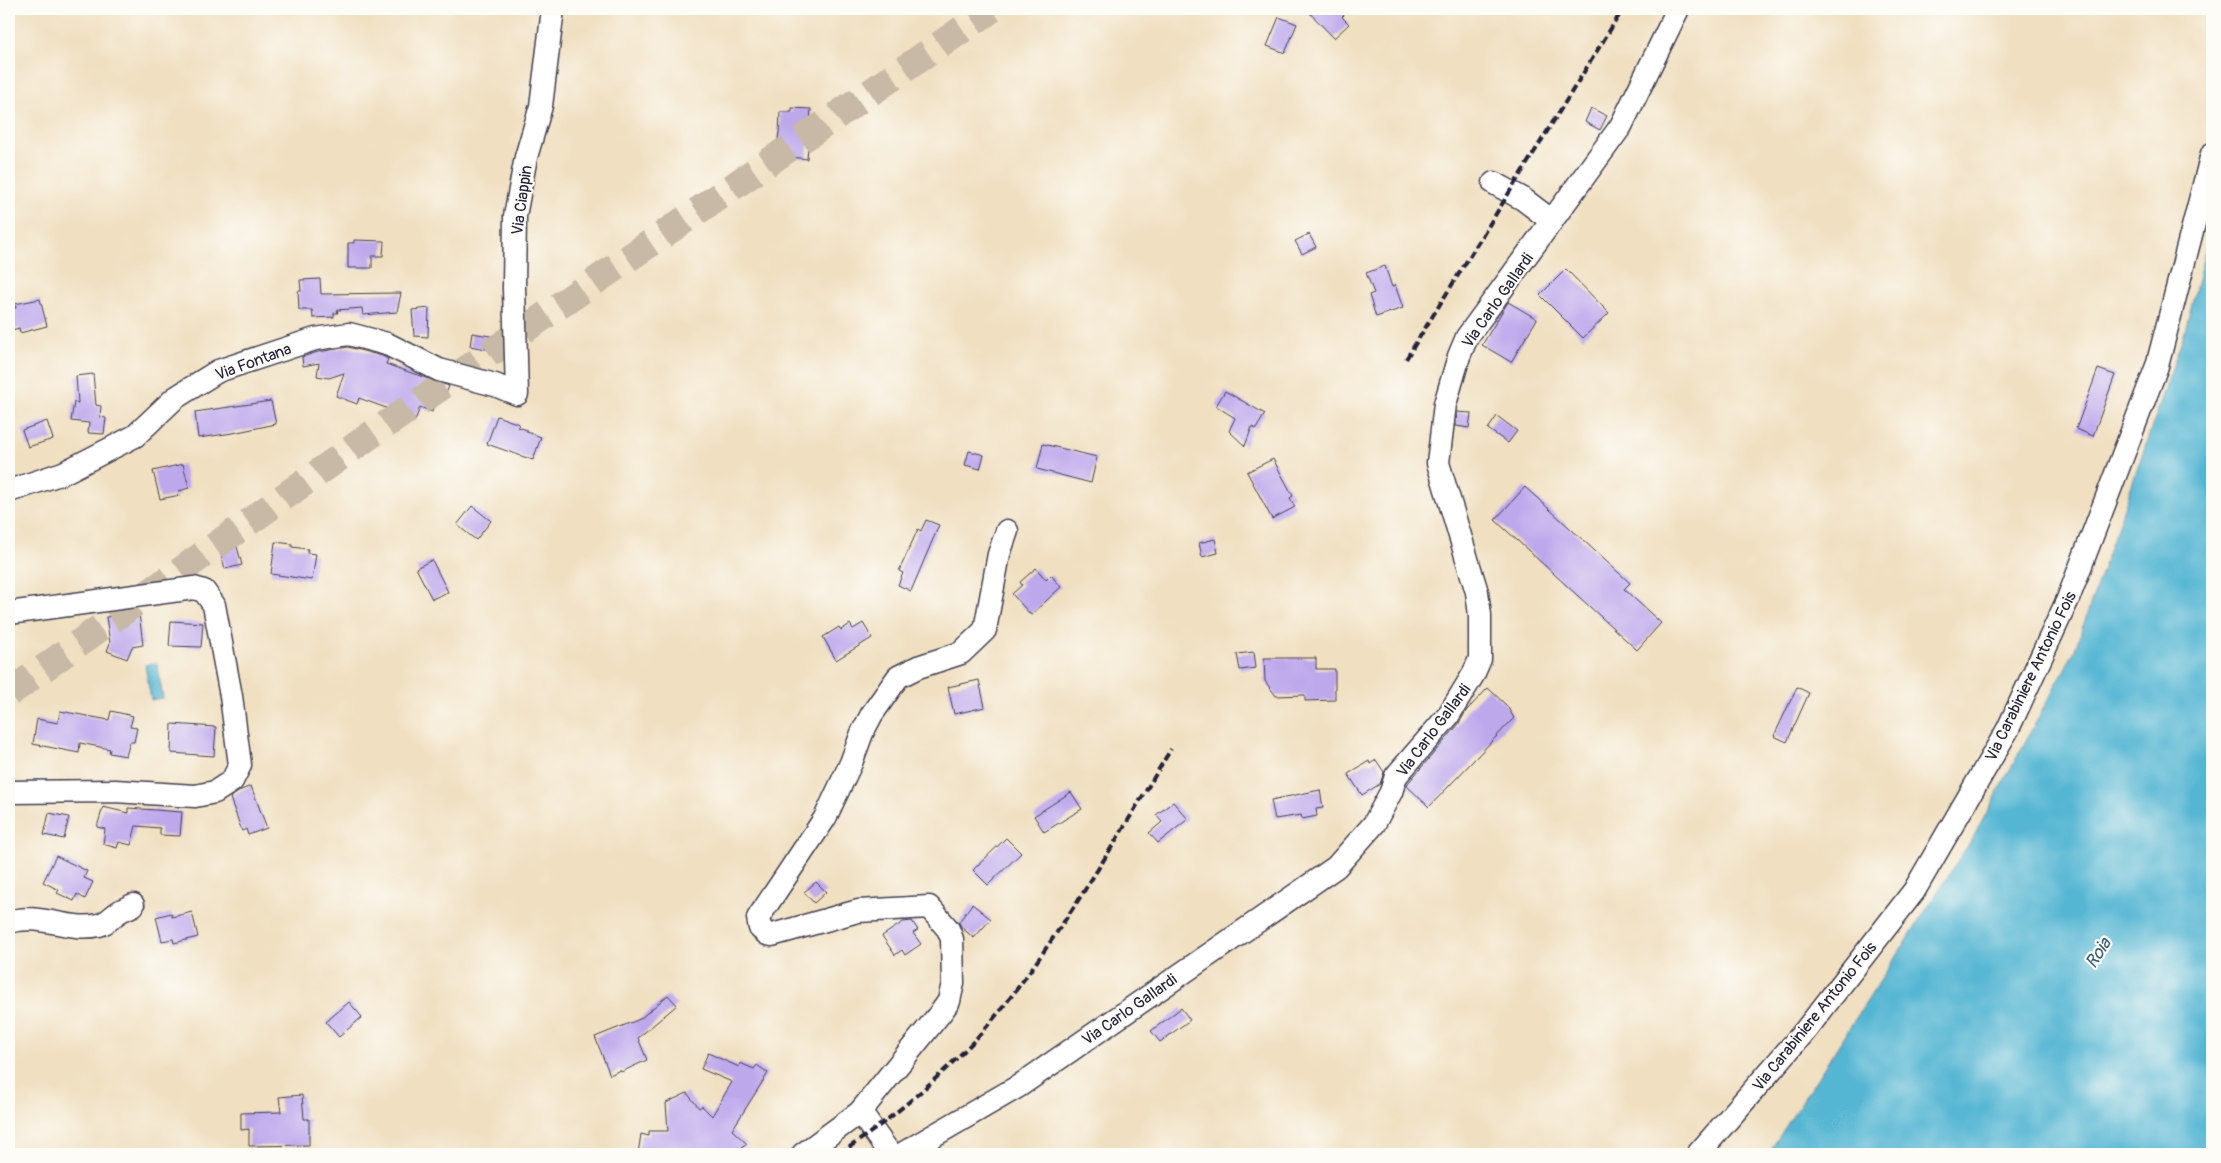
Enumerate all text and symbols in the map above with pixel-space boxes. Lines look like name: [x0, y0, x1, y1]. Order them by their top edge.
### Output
street label: Via Ciappin: [507, 164, 537, 236]
street label: Via Carlo Gallardi: [1458, 249, 1538, 352]
street label: Via Fontana: [213, 339, 294, 385]
street label: Via Carabiniere Antonio Fois: [1981, 588, 2081, 765]
street label: Via Carlo Gallardi: [1392, 680, 1475, 781]
water label: Roia: [2080, 932, 2118, 973]
street label: Via Carabiniere Antonio Fois: [1748, 938, 1881, 1095]
street label: Via Carlo Gallardi: [1078, 970, 1181, 1050]

